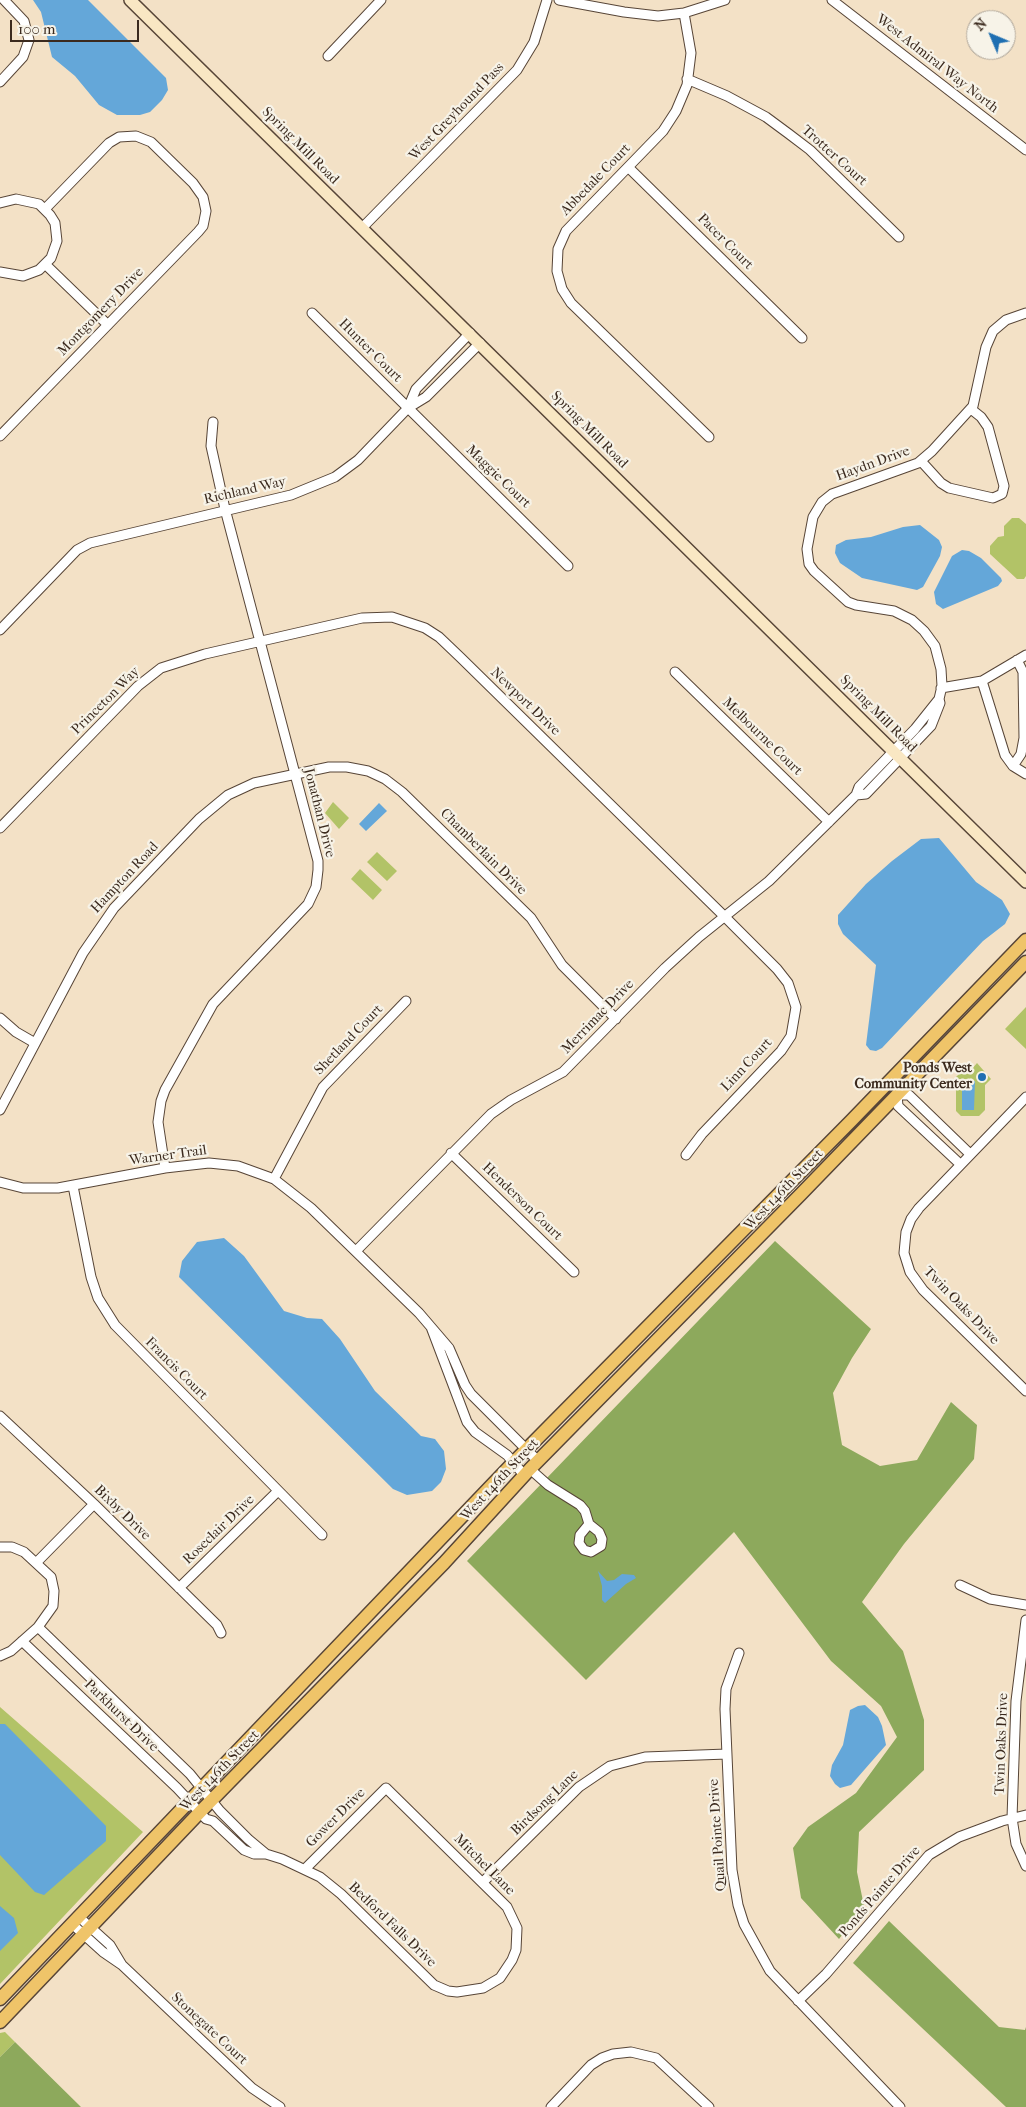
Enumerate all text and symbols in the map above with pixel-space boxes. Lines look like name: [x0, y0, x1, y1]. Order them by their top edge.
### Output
scale bar: [12, 10, 141, 42]
north arrow: [966, 10, 1016, 60]
street label: West Admiral Way North: [873, 11, 1001, 117]
text: 100 m: [18, 20, 56, 38]
street label: West Greyhound Pass: [406, 60, 508, 164]
street label: Spring Mill Road: [258, 104, 342, 188]
street label: Trotter Court: [798, 122, 870, 190]
street label: Abbedale Court: [557, 140, 635, 220]
street label: Pacer Court: [694, 211, 756, 273]
street label: Montgomery Drive: [55, 264, 147, 360]
street label: Hunter Court: [335, 316, 405, 386]
street label: Spring Mill Road: [547, 388, 631, 472]
street label: Maggie Court: [462, 442, 534, 512]
street label: Haydn Drive: [834, 443, 912, 485]
street label: Richland Way: [202, 473, 288, 509]
street label: Princeton Way: [68, 663, 144, 739]
street label: Newport Drive: [487, 665, 563, 739]
street label: Spring Mill Road: [836, 672, 920, 756]
street label: Melbourne Court: [718, 695, 806, 779]
street label: Jonathan Drive: [300, 767, 338, 859]
street label: Chamberlain Drive: [436, 805, 530, 899]
street label: Hampton Road: [88, 839, 162, 917]
street label: Merrimac Drive: [558, 976, 638, 1058]
street label: Shetland Court: [311, 1001, 387, 1079]
street label: Linn Court: [718, 1035, 776, 1095]
place label: Ponds West Community Center: [855, 1061, 972, 1094]
marker: Ponds West Community Center: [976, 1071, 988, 1083]
street label: Warner Trail: [128, 1142, 208, 1170]
street label: West 146th Street: [741, 1146, 827, 1234]
street label: Henderson Court: [478, 1159, 566, 1245]
street label: Twin Oaks Drive: [920, 1264, 1002, 1348]
street label: Francis Court: [141, 1334, 211, 1404]
street label: West 146th Street: [458, 1435, 542, 1525]
street label: Bixby Drive: [90, 1482, 154, 1544]
street label: Roseclair Drive: [180, 1492, 258, 1568]
street label: Parkhurst Drive: [80, 1676, 162, 1756]
street label: Twin Oaks Drive: [992, 1693, 1012, 1795]
street label: West 146th Street: [177, 1727, 263, 1815]
street label: Birdsong Lane: [508, 1767, 582, 1839]
street label: Quail Pointe Drive: [706, 1778, 730, 1892]
street label: Gower Drive: [303, 1785, 369, 1851]
street label: Mitchel Lane: [450, 1831, 518, 1899]
street label: Ponds Pointe Drive: [836, 1843, 924, 1941]
street label: Bedford Falls Drive: [345, 1879, 439, 1971]
street label: Stonegate Court: [167, 1989, 251, 2069]

